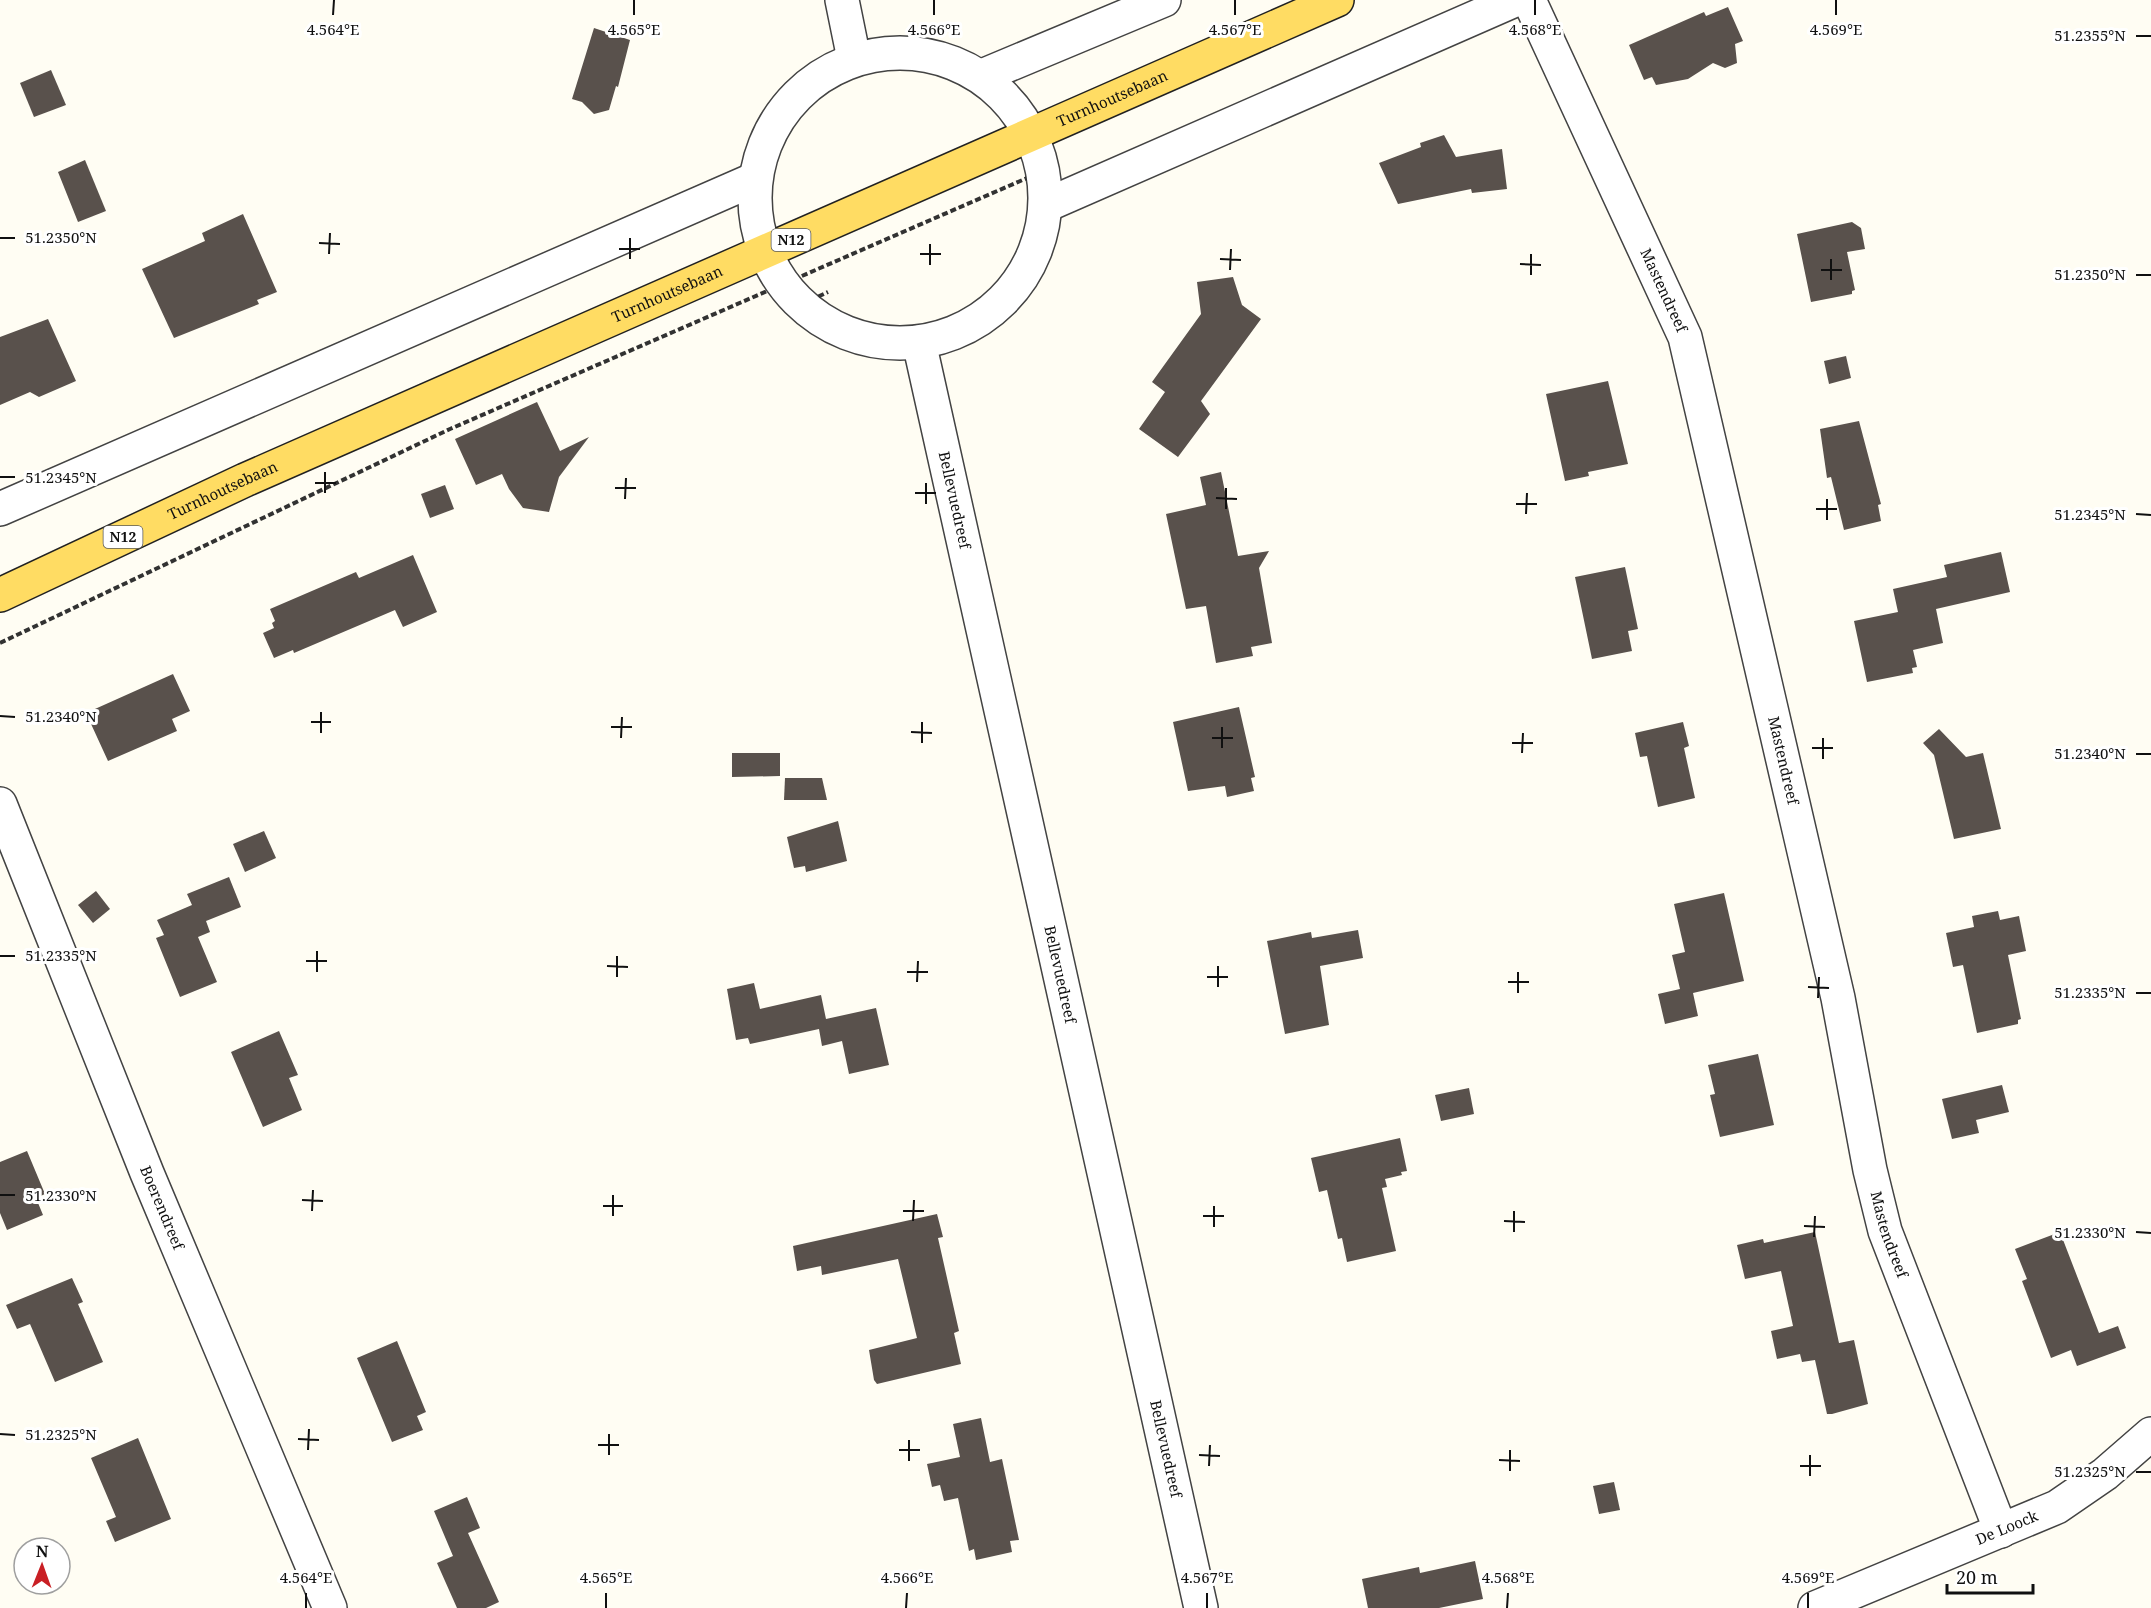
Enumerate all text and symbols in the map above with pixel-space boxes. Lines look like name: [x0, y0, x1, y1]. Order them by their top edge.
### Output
text: 4.564°E: [307, 19, 359, 39]
text: 4.565°E: [608, 19, 660, 39]
text: 4.566°E: [908, 19, 960, 39]
text: 4.567°E: [1209, 19, 1261, 39]
text: 4.568°E: [1509, 19, 1561, 39]
text: 4.569°E: [1810, 19, 1862, 39]
text: 51.2355°N: [2054, 25, 2126, 45]
street label: Turnhoutsebaan: [1053, 65, 1171, 131]
text: 51.2350°N: [25, 227, 97, 247]
road number: N12: [772, 229, 810, 251]
street label: Mastendreef: [1636, 245, 1693, 336]
street label: Turnhoutsebaan: [608, 260, 726, 327]
text: 51.2350°N: [2054, 264, 2126, 284]
street label: Bellevuedreef: [935, 449, 976, 552]
street label: Turnhoutsebaan: [164, 456, 281, 524]
text: 51.2345°N: [25, 467, 97, 487]
text: 51.2345°N: [2054, 504, 2126, 524]
road number: N12: [104, 526, 142, 548]
text: 51.2340°N: [25, 706, 97, 726]
street label: Mastendreef: [1764, 714, 1804, 808]
text: 51.2340°N: [2054, 743, 2126, 763]
street label: Bellevuedreef: [1040, 924, 1082, 1026]
text: 51.2335°N: [25, 945, 97, 965]
text: 51.2335°N: [2054, 982, 2126, 1002]
street label: Boerendreef: [136, 1163, 190, 1254]
text: 51.2330°N: [25, 1185, 97, 1205]
street label: Mastendreef: [1867, 1189, 1914, 1282]
text: 51.2330°N: [2054, 1222, 2126, 1242]
street label: Bellevuedreef: [1146, 1398, 1187, 1501]
text: 51.2325°N: [25, 1424, 97, 1444]
text: 51.2325°N: [2054, 1461, 2126, 1481]
street label: De Loock: [1972, 1505, 2041, 1549]
north arrow: [12, 1536, 72, 1596]
text: N: [36, 1540, 49, 1562]
scale bar: [1947, 1557, 2032, 1595]
text: 20 m: [1956, 1565, 1998, 1589]
text: 4.564°E: [280, 1567, 332, 1587]
text: 4.565°E: [580, 1567, 632, 1587]
text: 4.566°E: [881, 1567, 933, 1587]
text: 4.567°E: [1181, 1567, 1233, 1587]
text: 4.568°E: [1482, 1567, 1534, 1587]
text: 4.569°E: [1782, 1567, 1834, 1587]

